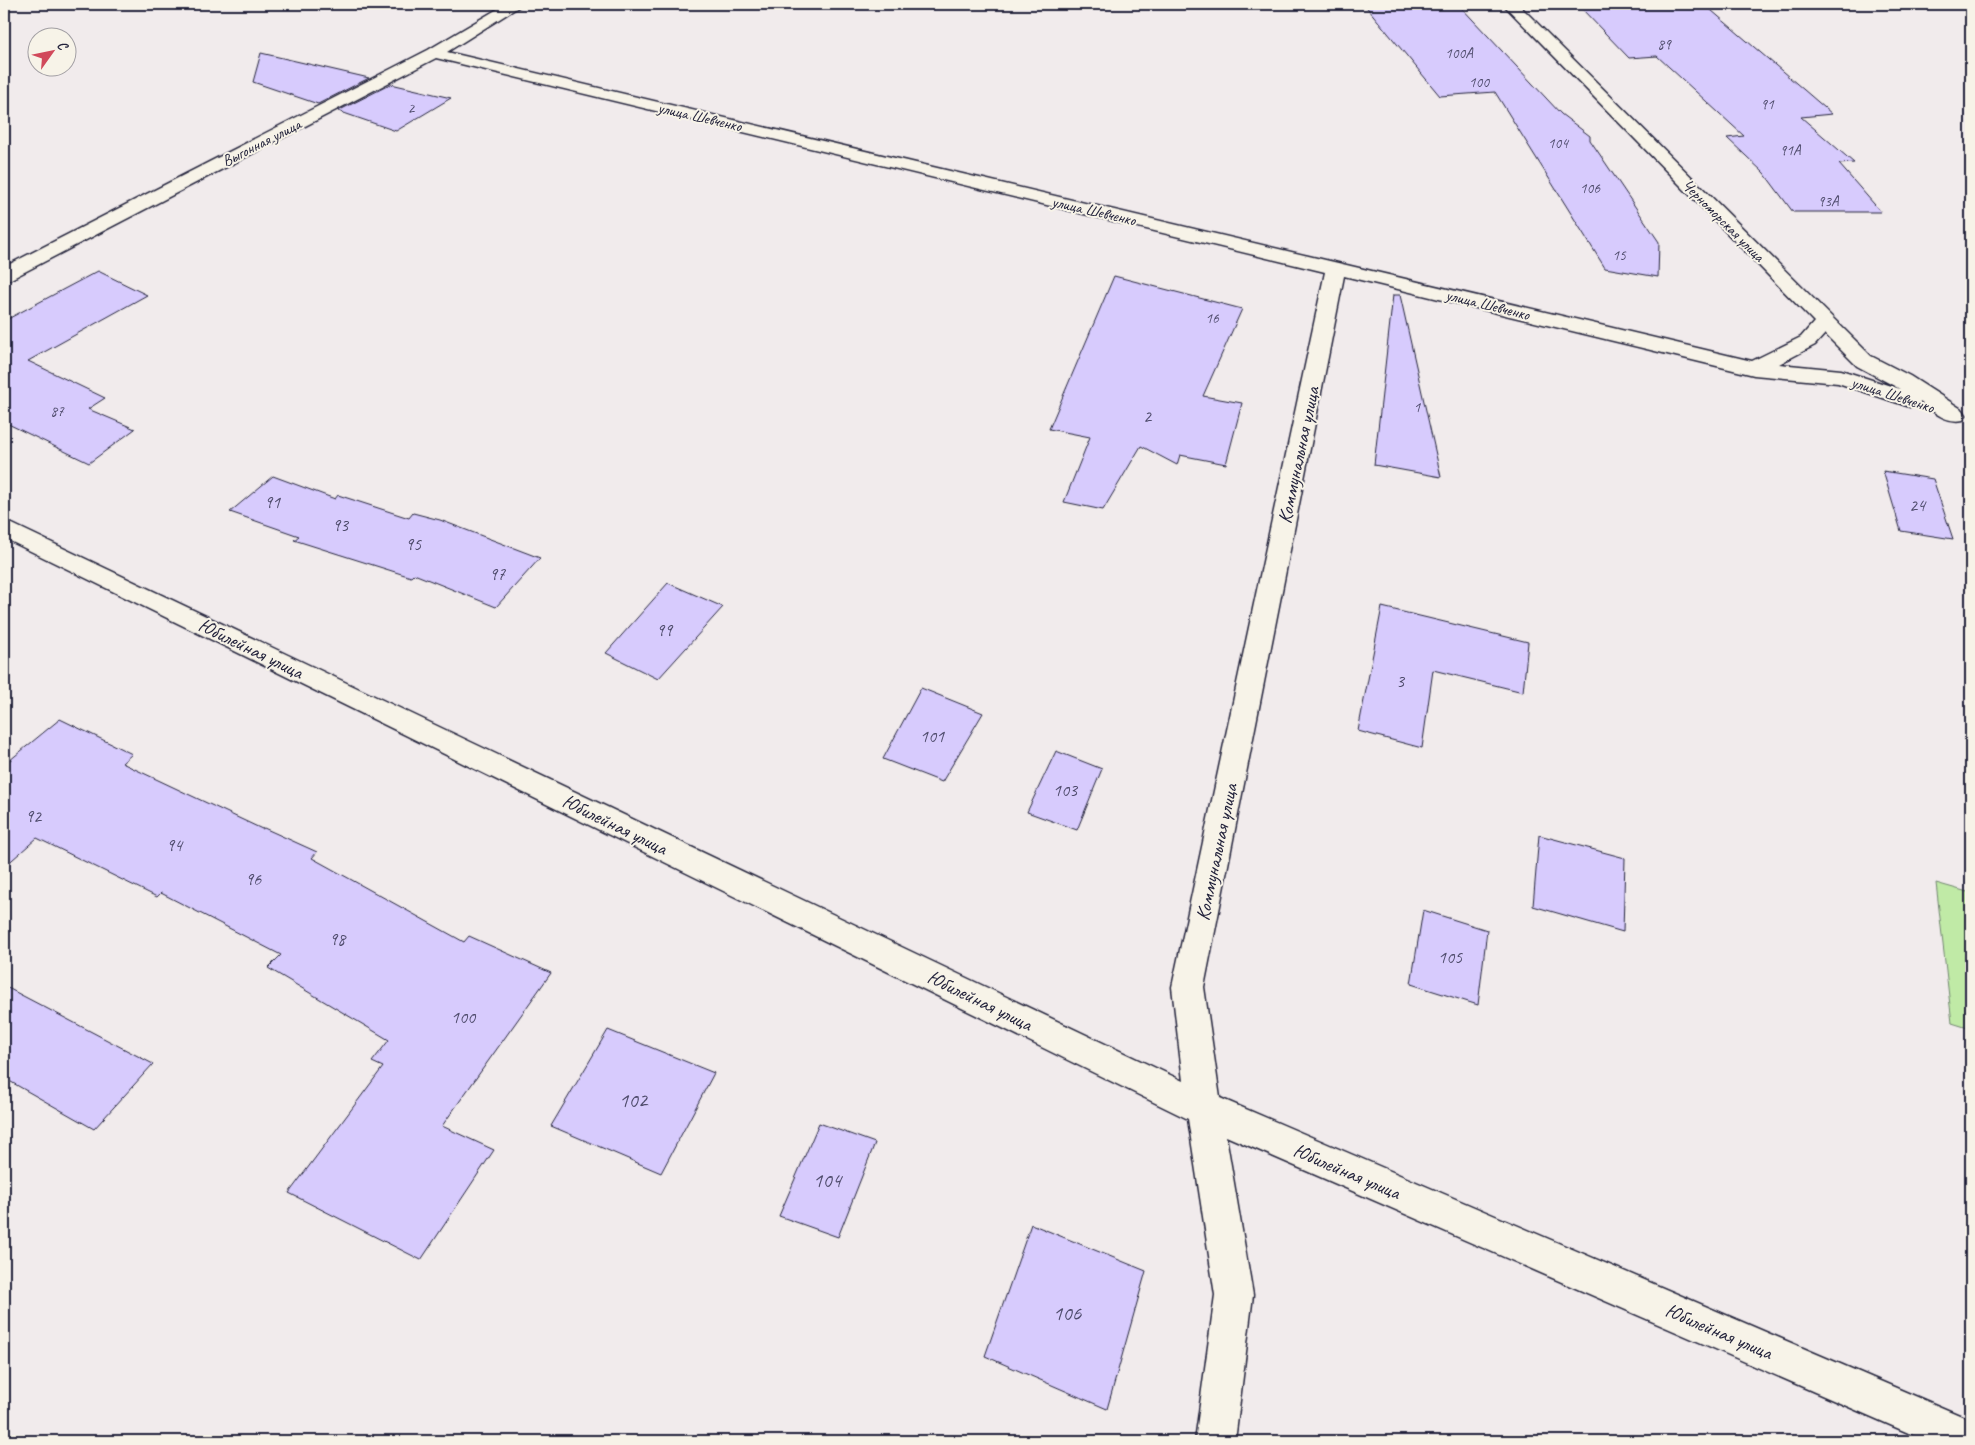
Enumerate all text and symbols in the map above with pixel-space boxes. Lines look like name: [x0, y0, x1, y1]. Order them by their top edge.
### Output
north arrow: [28, 28, 78, 78]
house number: 89: [1657, 35, 1672, 54]
text: С: [53, 38, 73, 54]
house number: 100А: [1445, 44, 1474, 63]
house number: 100: [1469, 73, 1490, 92]
house number: 91: [1760, 95, 1775, 114]
street label: улица Шевченко: [655, 97, 745, 137]
house number: 2: [408, 99, 416, 118]
street label: Выгонная улица: [219, 114, 306, 171]
house number: 104: [1548, 134, 1569, 153]
house number: 91А: [1779, 141, 1802, 160]
street label: Черноморская улица: [1678, 175, 1770, 267]
house number: 106: [1580, 179, 1601, 198]
street label: улица Шевченко: [1049, 191, 1139, 231]
house number: 93А: [1817, 192, 1840, 211]
house number: 15: [1612, 246, 1627, 265]
street label: улица Шевченко: [1443, 285, 1533, 325]
house number: 16: [1205, 309, 1220, 328]
street label: улица Шевченко: [1848, 372, 1938, 418]
street label: Коммунальная улица: [1272, 383, 1326, 526]
house number: 1: [1414, 398, 1422, 417]
house number: 87: [50, 402, 65, 421]
house number: 2: [1143, 405, 1153, 427]
house number: 91: [264, 491, 281, 513]
house number: 24: [1909, 494, 1927, 516]
house number: 93: [332, 514, 350, 536]
house number: 95: [405, 533, 422, 555]
house number: 97: [489, 563, 506, 585]
street label: Юбилейная улица: [194, 612, 309, 685]
house number: 99: [656, 619, 674, 641]
house number: 3: [1396, 670, 1406, 692]
house number: 101: [920, 725, 945, 747]
house number: 103: [1053, 779, 1079, 801]
street label: Коммунальная улица: [1190, 780, 1244, 923]
street label: Юбилейная улица: [558, 788, 673, 861]
house number: 92: [25, 805, 43, 827]
house number: 94: [166, 834, 184, 856]
house number: 96: [245, 868, 262, 890]
house number: 98: [329, 928, 347, 950]
house number: 105: [1438, 946, 1463, 968]
street label: Юбилейная улица: [923, 964, 1038, 1037]
house number: 100: [451, 1006, 477, 1028]
house number: 102: [619, 1087, 649, 1113]
street label: Юбилейная улица: [1290, 1138, 1406, 1206]
house number: 104: [813, 1167, 844, 1193]
street label: Юбилейная улица: [1662, 1298, 1778, 1366]
house number: 106: [1053, 1300, 1082, 1326]

